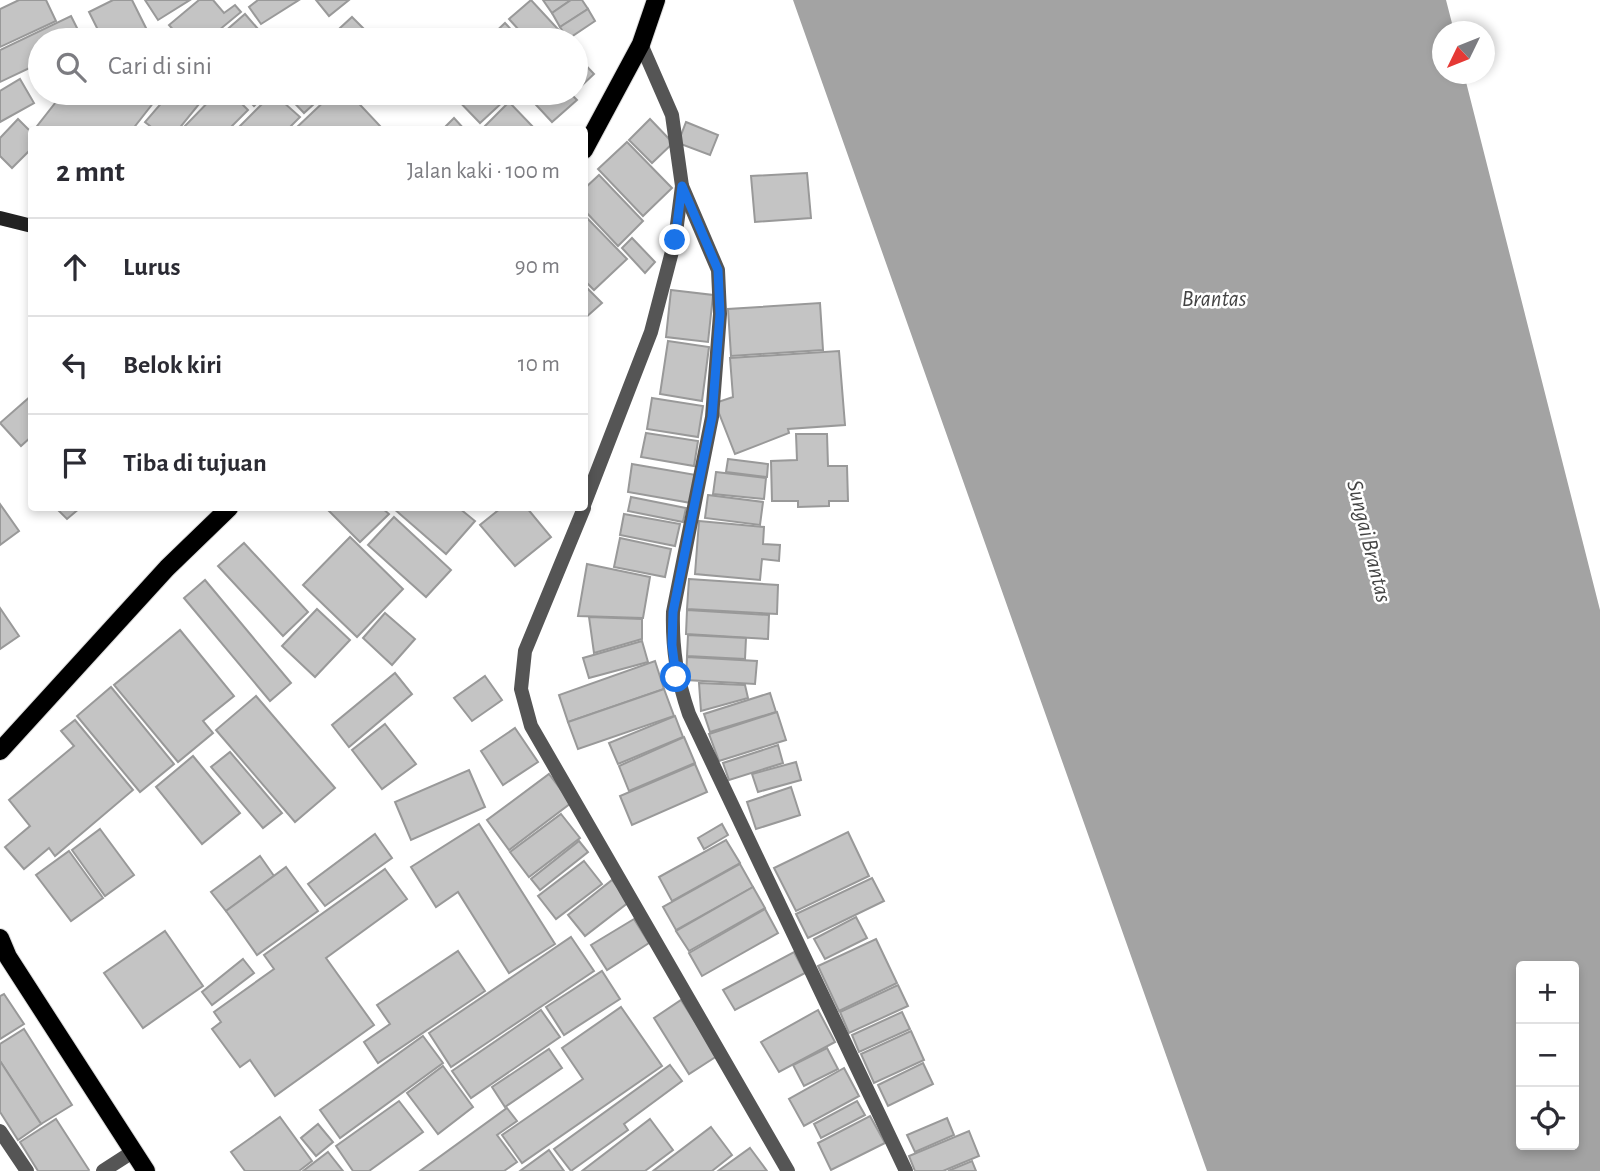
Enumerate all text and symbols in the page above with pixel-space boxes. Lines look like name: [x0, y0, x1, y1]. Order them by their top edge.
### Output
north arrow: [1432, 21, 1495, 84]
search box: [28, 28, 588, 105]
icon: search: [52, 48, 90, 86]
text: Cari di sini: [108, 53, 212, 79]
text: 2 mnt: [56, 157, 125, 187]
text: Jalan kaki · 100 m: [407, 160, 560, 183]
route end: [659, 224, 690, 255]
icon: ahead: [56, 248, 94, 286]
text: Lurus: [123, 254, 180, 280]
text: 90 m: [515, 255, 560, 278]
water label: Brantas: [1182, 288, 1246, 311]
icon: left: [56, 346, 94, 384]
text: Belok kiri: [123, 352, 222, 378]
text: 10 m: [518, 353, 560, 376]
icon: arrive: [56, 444, 94, 482]
text: Tiba di tujuan: [123, 450, 267, 476]
water label: Sungai Brantas: [1342, 478, 1395, 605]
route start: [660, 661, 691, 692]
map controls: [1516, 961, 1579, 1150]
button: +: [1516, 961, 1579, 1024]
button: −: [1516, 1024, 1579, 1087]
button: locate: [1516, 1087, 1579, 1150]

